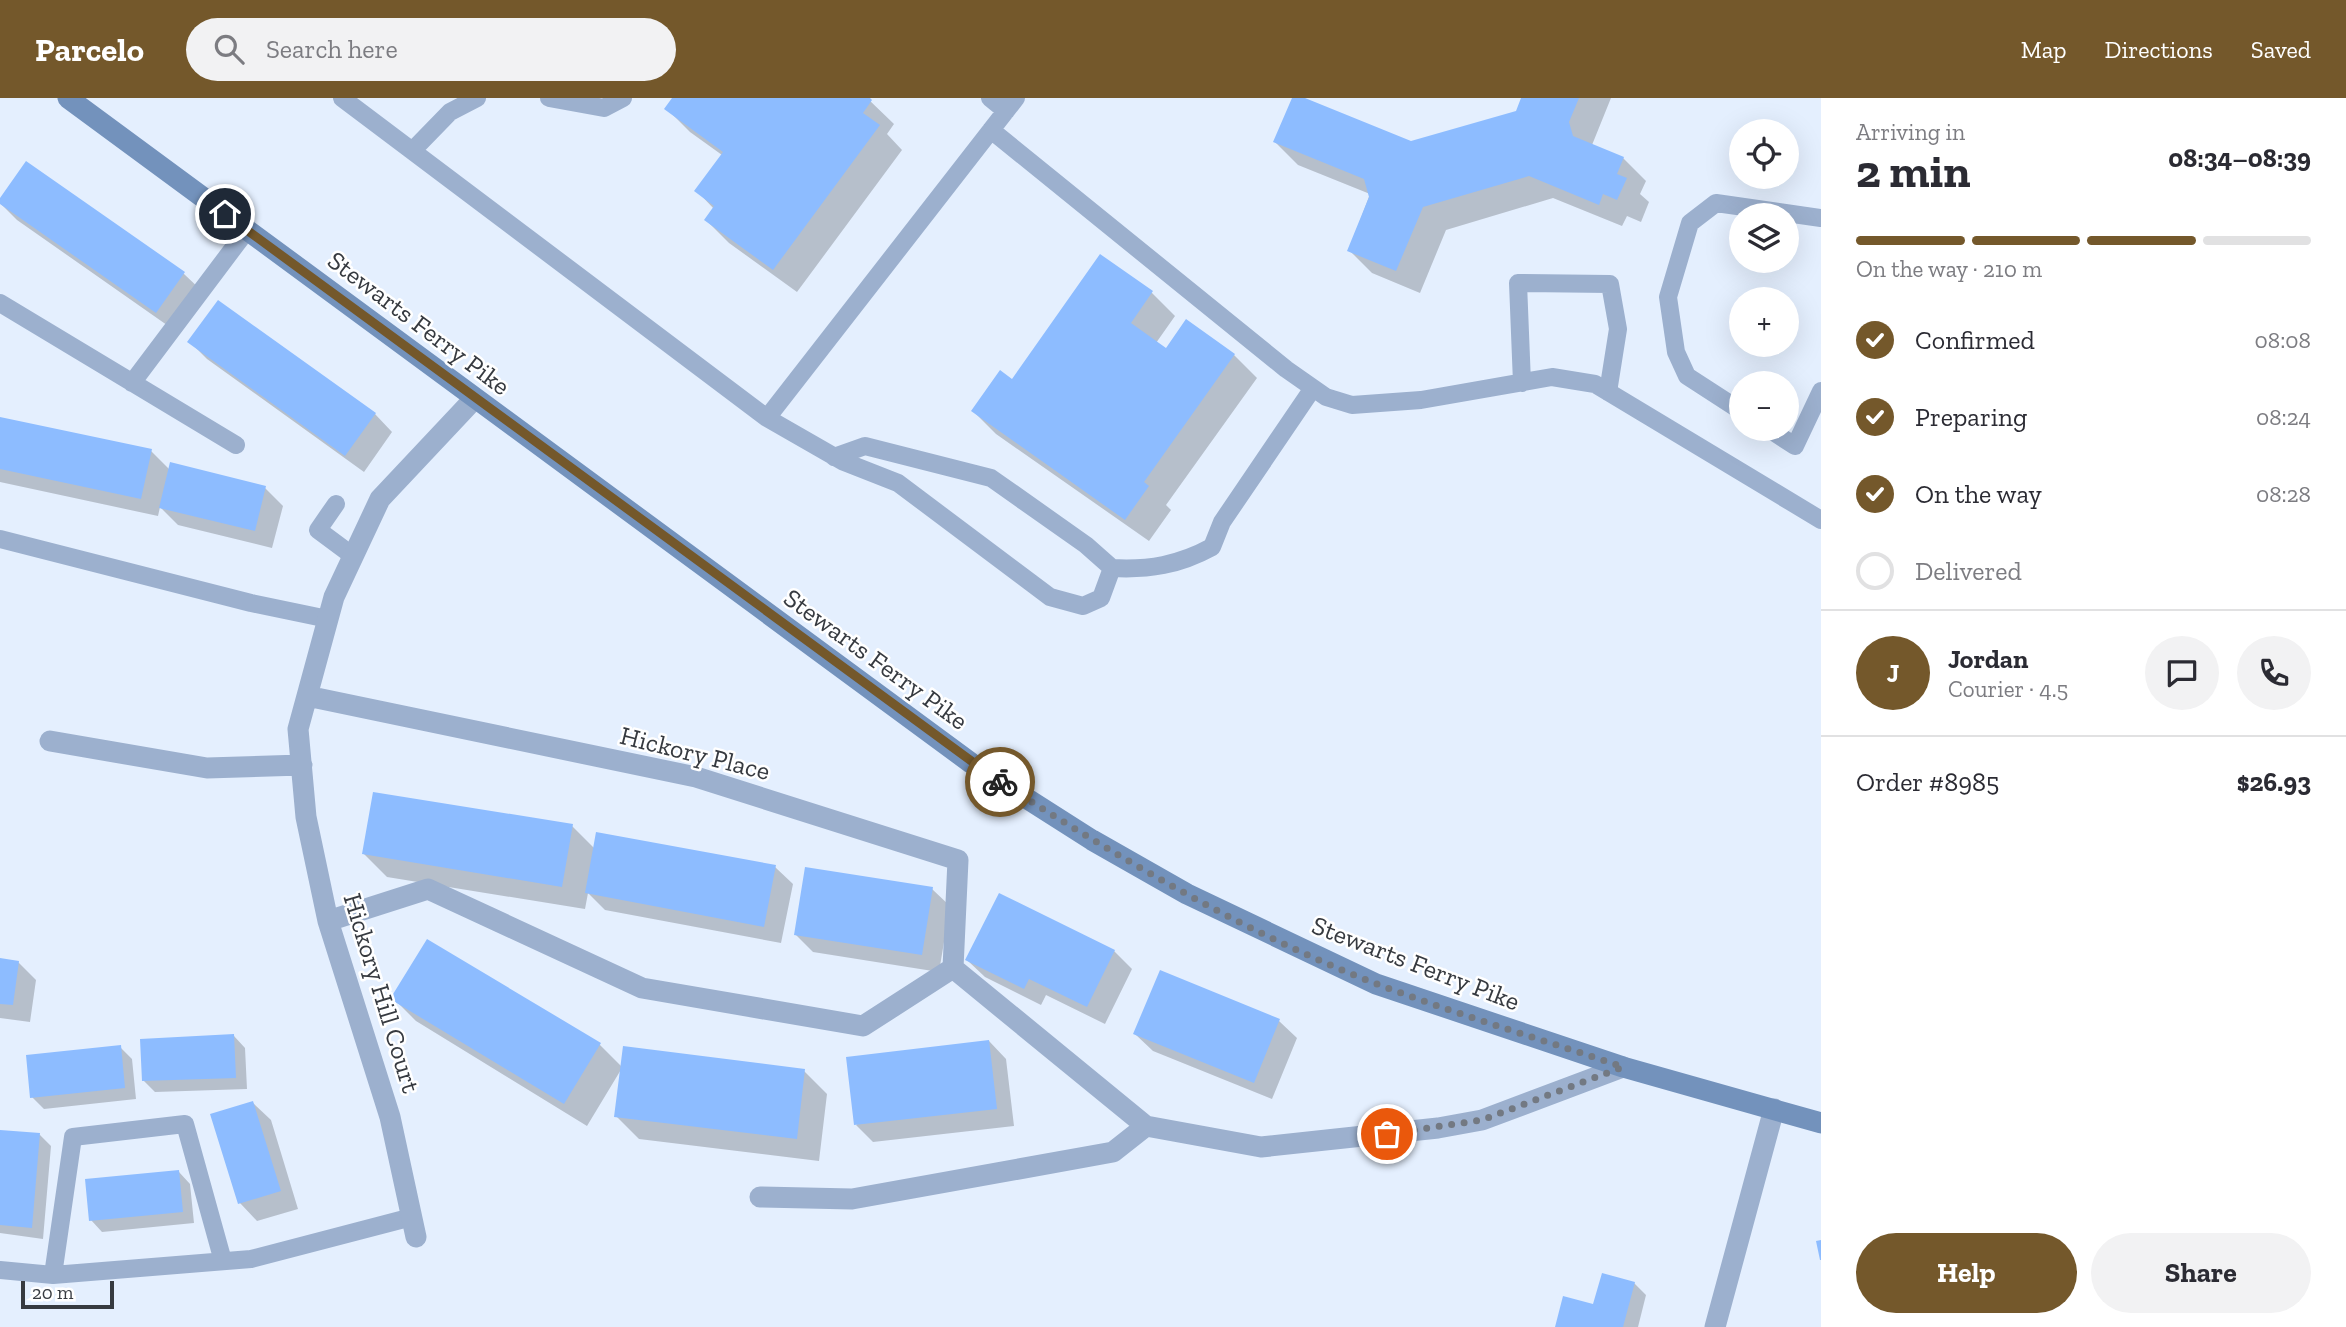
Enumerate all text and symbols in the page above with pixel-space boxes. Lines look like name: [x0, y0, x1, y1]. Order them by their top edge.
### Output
search box: [186, 18, 676, 81]
text: Parcelo: [35, 30, 144, 69]
icon: search: [210, 30, 248, 68]
text: Search here: [266, 33, 398, 65]
text: Map: [2021, 35, 2067, 64]
text: Directions: [2105, 35, 2213, 64]
text: Saved: [2251, 35, 2311, 64]
text: Arriving in: [1856, 118, 1965, 146]
map controls: [1729, 119, 1799, 441]
button: locate: [1729, 119, 1799, 189]
text: 08:34–08:39: [2168, 142, 2311, 174]
text: 2 min: [1856, 144, 1971, 199]
pin: [195, 184, 255, 244]
icon: home: [206, 195, 244, 233]
button: layers: [1729, 203, 1799, 273]
street label: Stewarts Ferry Pike: [322, 244, 516, 402]
text: On the way · 210 m: [1856, 255, 2042, 283]
button: +: [1729, 287, 1799, 357]
icon: check: [1856, 321, 1894, 359]
text: Confirmed: [1915, 324, 2035, 356]
text: 08:08: [2255, 326, 2311, 354]
button: −: [1729, 371, 1799, 441]
icon: check: [1856, 398, 1894, 436]
text: Preparing: [1915, 401, 2027, 433]
text: 08:24: [2256, 403, 2311, 431]
icon: check: [1856, 475, 1894, 513]
text: On the way: [1915, 478, 2042, 510]
text: 08:28: [2256, 480, 2311, 508]
text: Delivered: [1915, 555, 2022, 587]
street label: Stewarts Ferry Pike: [778, 581, 974, 737]
button: chat: [2145, 636, 2219, 710]
button: phone: [2237, 636, 2311, 710]
text: Jordan: [1948, 643, 2028, 675]
text: J: [1887, 657, 1899, 689]
text: Courier · 4.5: [1948, 675, 2068, 703]
street label: Hickory Place: [617, 719, 773, 787]
courier: [965, 747, 1035, 817]
icon: bike: [981, 763, 1019, 801]
text: Order #8985: [1856, 766, 1999, 798]
text: $26.93: [2237, 766, 2311, 798]
street label: Hickory Hill Court: [336, 889, 428, 1097]
street label: Stewarts Ferry Pike: [1308, 909, 1524, 1017]
pin: [1357, 1104, 1417, 1164]
icon: bag: [1368, 1115, 1406, 1153]
button: Help: [1856, 1233, 2077, 1313]
button: Share: [2091, 1233, 2311, 1313]
scale bar: [21, 1278, 114, 1310]
text: 20 m: [32, 1281, 73, 1304]

